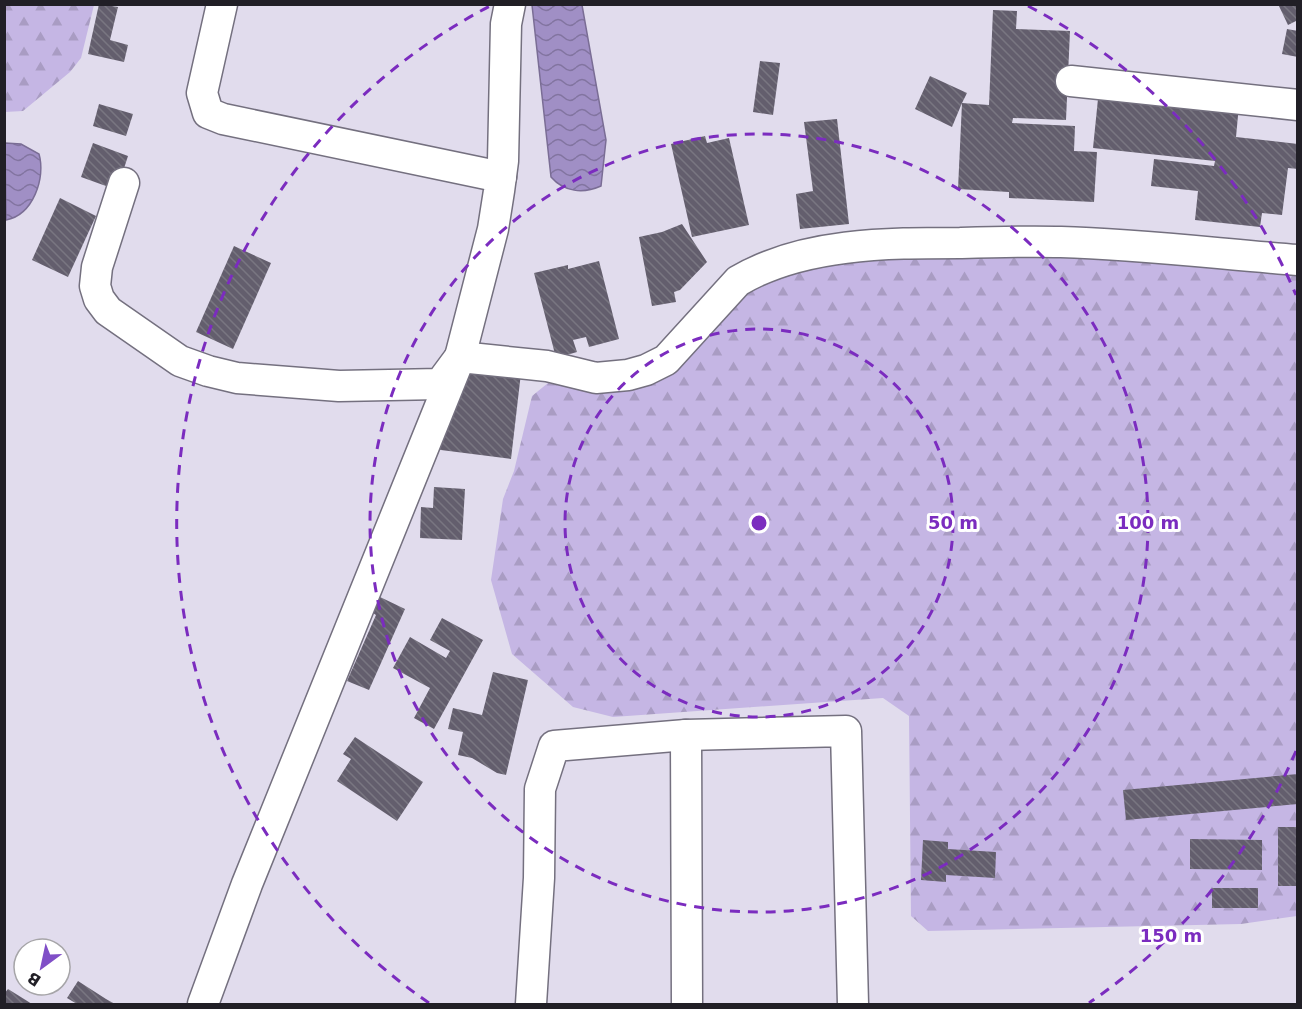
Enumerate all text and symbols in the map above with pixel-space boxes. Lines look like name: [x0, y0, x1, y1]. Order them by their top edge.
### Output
text: 50 m: [928, 512, 978, 533]
text: 100 m: [1117, 512, 1179, 533]
centre of rings: [749, 513, 769, 533]
text: 150 m: [1140, 925, 1202, 946]
north arrow: [12, 937, 72, 997]
text: B: [24, 968, 44, 990]

